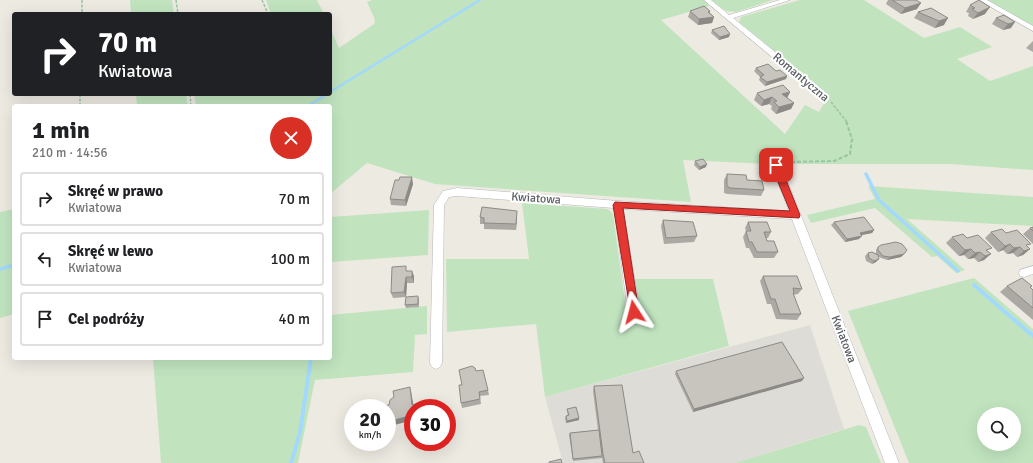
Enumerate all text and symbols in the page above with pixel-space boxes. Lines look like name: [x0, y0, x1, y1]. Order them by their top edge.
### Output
text: 70 m: [98, 26, 157, 60]
icon: right: [32, 28, 84, 80]
street label: Romantyczna: [769, 50, 832, 105]
text: Kwiatowa: [98, 60, 173, 82]
text: 1 min: [32, 115, 90, 145]
button: close: [270, 117, 312, 159]
text: 210 m · 14:56: [32, 145, 108, 161]
pin: [759, 148, 793, 182]
icon: arrive: [765, 154, 787, 176]
text: Skręć w prawo: [68, 182, 163, 200]
icon: right: [34, 188, 56, 210]
street label: Kwiatowa: [511, 189, 561, 208]
text: 70 m: [279, 190, 310, 208]
text: Kwiatowa: [68, 200, 122, 216]
text: Skręć w lewo: [68, 242, 153, 260]
icon: left: [34, 248, 56, 270]
text: 100 m: [270, 250, 310, 268]
text: Kwiatowa: [68, 260, 122, 276]
position arrow: [613, 291, 655, 333]
icon: arrive: [34, 308, 56, 330]
text: Cel podróży: [68, 310, 144, 328]
text: 40 m: [279, 310, 310, 328]
street label: Kwiatowa: [828, 313, 859, 365]
speed limit sign: 30: [404, 399, 456, 451]
text: 20: [359, 407, 381, 432]
map controls: [977, 407, 1021, 451]
button: search: [977, 407, 1021, 451]
text: km/h: [359, 429, 381, 441]

